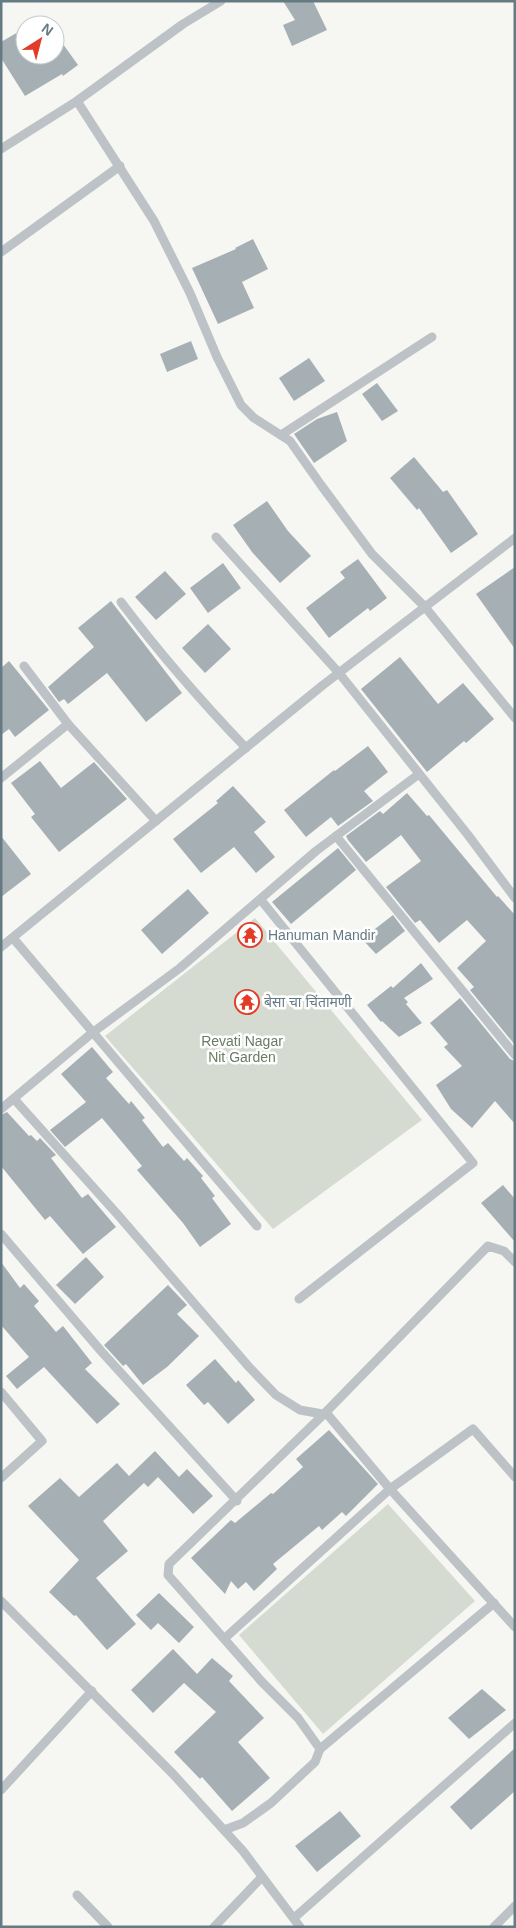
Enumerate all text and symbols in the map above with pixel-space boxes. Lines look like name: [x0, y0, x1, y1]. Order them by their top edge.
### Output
north arrow: [15, 15, 65, 65]
text: N: [39, 20, 56, 39]
temple icon: Hanuman Mandir: [237, 922, 263, 948]
place label: Hanuman Mandir: [268, 927, 376, 943]
temple icon: बेसा चा चिंतामणी: [234, 989, 260, 1015]
place label: बेसा चा चिंतामणी: [264, 993, 352, 1010]
park label: Revati Nagar Nit Garden: [201, 1033, 283, 1065]

